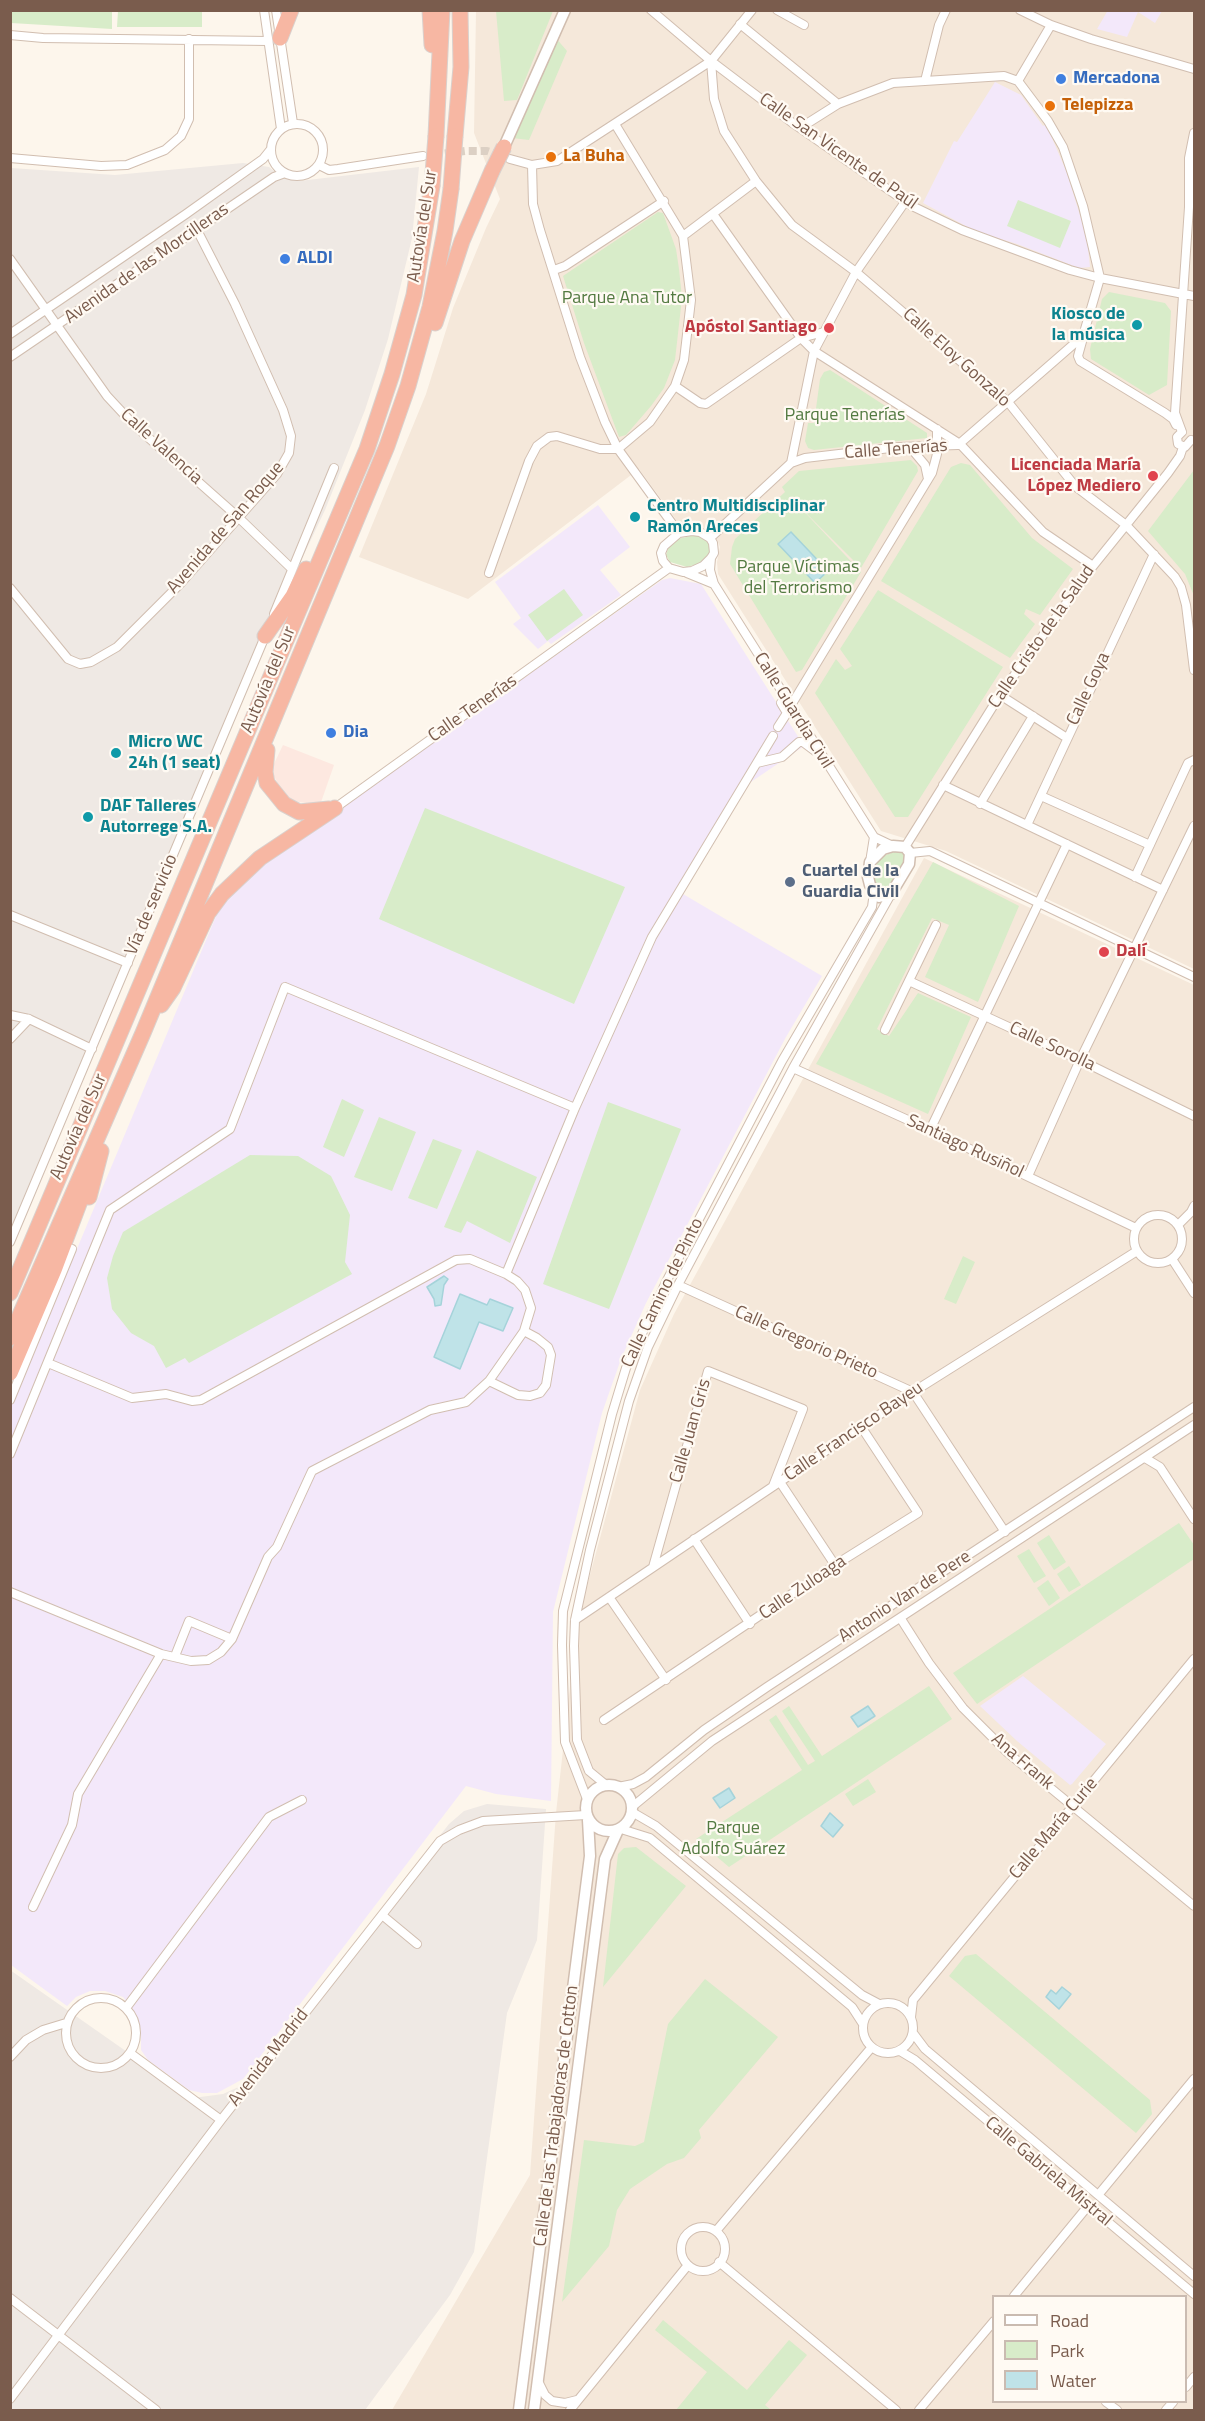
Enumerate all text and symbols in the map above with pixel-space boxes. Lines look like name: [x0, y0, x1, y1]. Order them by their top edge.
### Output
place label: Mercadona: [1073, 68, 1160, 90]
marker: Mercadona: [1054, 72, 1068, 86]
street label: Calle San Vicente de Paúl: [755, 89, 921, 215]
place label: Telepizza: [1062, 95, 1133, 117]
marker: Telepizza: [1043, 99, 1057, 113]
place label: La Buha: [563, 146, 625, 168]
marker: La Buha: [544, 150, 558, 164]
street label: Autovía del Sur: [403, 168, 443, 284]
street label: Avenida de las Morcilleras: [61, 199, 233, 329]
place label: ALDI: [297, 248, 333, 270]
marker: ALDI: [278, 252, 292, 266]
park label: Parque Ana Tutor: [562, 288, 692, 310]
street label: Calle Eloy Gonzalo: [898, 304, 1014, 412]
place label: Kiosco de la música: [1051, 304, 1125, 346]
place label: Apóstol Santiago: [685, 317, 817, 339]
marker: Kiosco de la música: [1130, 318, 1144, 332]
marker: Apóstol Santiago: [822, 321, 836, 335]
street label: Calle Valencia: [116, 405, 206, 489]
park label: Parque Tenerías: [785, 405, 905, 427]
street label: Calle Tenerías: [844, 436, 948, 464]
place label: Licenciada María López Mediero: [1011, 455, 1141, 498]
street label: Avenida de San Roque: [163, 458, 289, 598]
marker: Licenciada María López Mediero: [1146, 469, 1160, 483]
place label: Centro Multidisciplinar Ramón Areces: [647, 496, 825, 538]
marker: Centro Multidisciplinar Ramón Areces: [628, 510, 642, 524]
park label: Parque Víctimas del Terrorismo: [737, 557, 859, 600]
street label: Calle Cristo de la Salud: [984, 561, 1100, 713]
street label: Autovía del Sur: [237, 623, 301, 737]
street label: Calle Guardia Civil: [749, 649, 837, 773]
street label: Calle Goya: [1063, 649, 1115, 729]
street label: Calle Tenerías: [424, 670, 522, 748]
place label: Dia: [343, 722, 368, 744]
marker: Dia: [324, 726, 338, 740]
place label: Micro WC 24h (1 seat): [128, 732, 221, 774]
marker: Micro WC 24h (1 seat): [109, 746, 123, 760]
place label: DAF Talleres Autorrege S.A.: [100, 796, 212, 838]
marker: DAF Talleres Autorrege S.A.: [81, 810, 95, 824]
street label: Vía de servicio: [121, 851, 183, 959]
place label: Cuartel de la Guardia Civil: [802, 861, 899, 904]
marker: Cuartel de la Guardia Civil: [783, 875, 797, 889]
place label: Dalí: [1116, 941, 1146, 963]
marker: Dalí: [1097, 945, 1111, 959]
street label: Calle Sorolla: [1006, 1018, 1098, 1076]
street label: Autovía del Sur: [46, 1071, 112, 1183]
street label: Santiago Rusiñol: [903, 1110, 1027, 1184]
street label: Calle Camino de Pinto: [617, 1215, 709, 1371]
street label: Calle Gregorio Prieto: [731, 1302, 881, 1384]
street label: Calle Juan Gris: [666, 1376, 716, 1486]
street label: Calle Francisco Bayeu: [781, 1378, 927, 1486]
street label: Antonio Van de Pere: [835, 1546, 975, 1648]
street label: Calle Zuloaga: [755, 1551, 851, 1625]
street label: Ana Frank: [986, 1729, 1058, 1795]
street label: Calle María Curie: [1005, 1774, 1103, 1884]
park label: Parque Adolfo Suárez: [681, 1818, 785, 1860]
street label: Calle de las Trabajadoras de Cotton: [530, 1984, 584, 2248]
street label: Avenida Madrid: [224, 2005, 314, 2111]
street label: Calle Gabriela Mistral: [980, 2113, 1116, 2231]
legend: [992, 2295, 1187, 2403]
text: Road: [1050, 2307, 1089, 2334]
text: Park: [1050, 2337, 1084, 2364]
text: Water: [1050, 2367, 1096, 2394]

